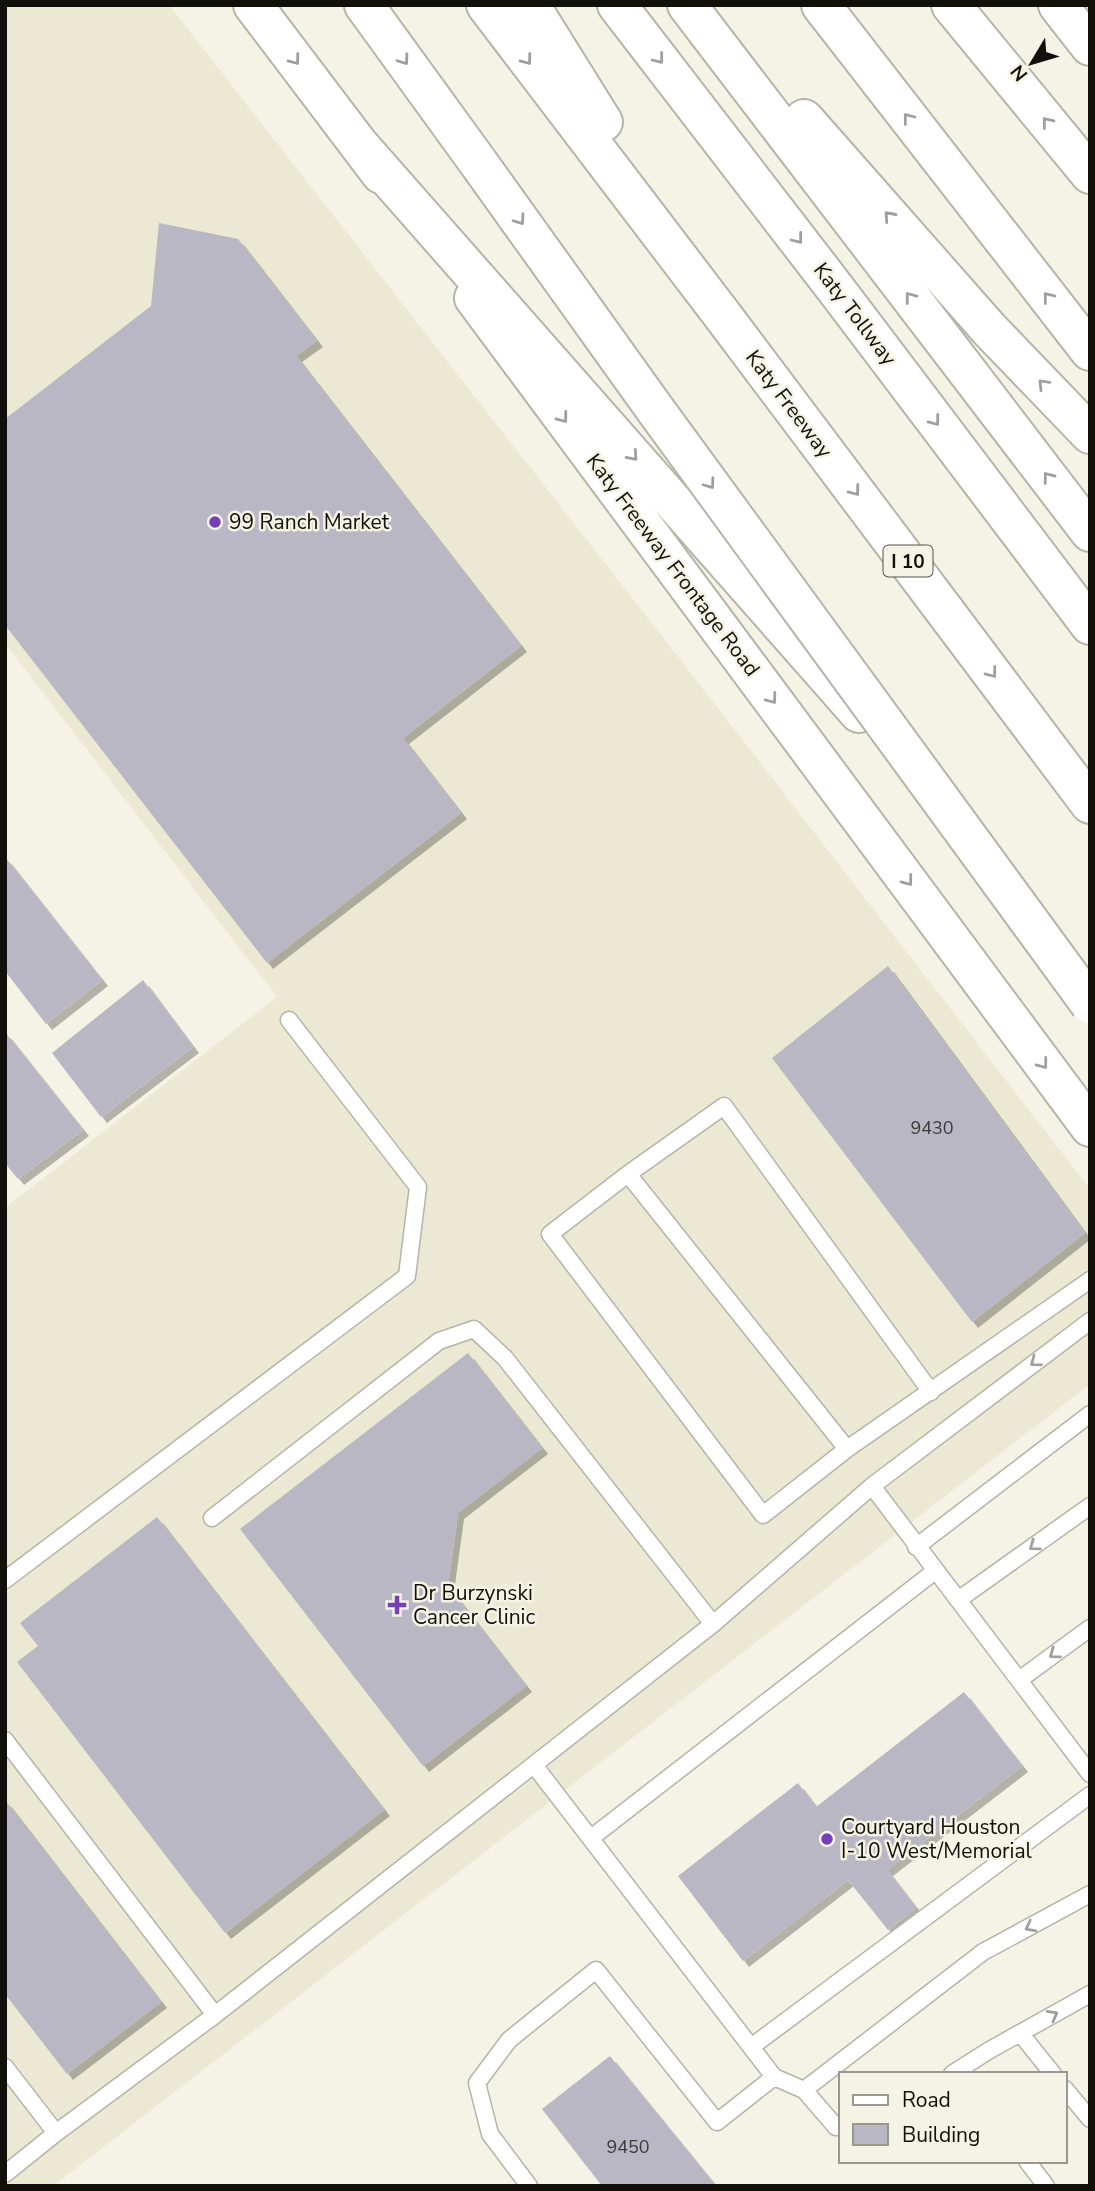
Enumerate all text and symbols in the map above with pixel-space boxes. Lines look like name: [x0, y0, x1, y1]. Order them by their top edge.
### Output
north arrow: [997, 28, 1067, 98]
one-way arrow: [286, 52, 299, 64]
one-way arrow: [519, 52, 532, 64]
one-way arrow: [651, 52, 664, 64]
one-way arrow: [396, 53, 408, 65]
text: N: [1005, 59, 1034, 86]
one-way arrow: [904, 113, 917, 125]
one-way arrow: [1042, 117, 1055, 129]
one-way arrow: [885, 211, 898, 224]
one-way arrow: [511, 212, 524, 225]
one-way arrow: [789, 232, 802, 244]
street label: Katy Tollway: [807, 257, 903, 371]
one-way arrow: [906, 292, 919, 304]
one-way arrow: [1043, 293, 1056, 305]
street label: Katy Freeway: [739, 344, 839, 464]
one-way arrow: [1038, 380, 1051, 393]
one-way arrow: [555, 410, 568, 423]
one-way arrow: [927, 413, 940, 426]
street label: Katy Freeway Frontage Road: [580, 448, 766, 682]
one-way arrow: [625, 448, 637, 461]
one-way arrow: [1044, 473, 1057, 485]
one-way arrow: [702, 476, 714, 489]
one-way arrow: [847, 484, 860, 496]
place label: 99 Ranch Market: [229, 508, 390, 536]
marker: 99 Ranch Market: [207, 514, 223, 530]
road number: I 10: [884, 546, 932, 576]
one-way arrow: [984, 665, 997, 678]
one-way arrow: [764, 691, 777, 703]
one-way arrow: [900, 873, 912, 886]
one-way arrow: [1035, 1056, 1048, 1069]
house number: 9430: [910, 1116, 954, 1140]
one-way arrow: [1031, 1354, 1043, 1367]
one-way arrow: [1029, 1537, 1042, 1550]
place label: Dr Burzynski Cancer Clinic: [413, 1579, 535, 1631]
marker: Dr Burzynski Cancer Clinic: [387, 1595, 407, 1615]
one-way arrow: [1049, 1646, 1062, 1659]
place label: Courtyard Houston I-10 West/Memorial: [841, 1813, 1033, 1865]
marker: Courtyard Houston I-10 West/Memorial: [819, 1831, 835, 1847]
one-way arrow: [1025, 1919, 1037, 1932]
one-way arrow: [1046, 2010, 1058, 2023]
legend: [839, 2072, 1067, 2163]
text: Road: [902, 2086, 951, 2114]
text: Building: [902, 2121, 980, 2149]
house number: 9450: [606, 2135, 650, 2159]

